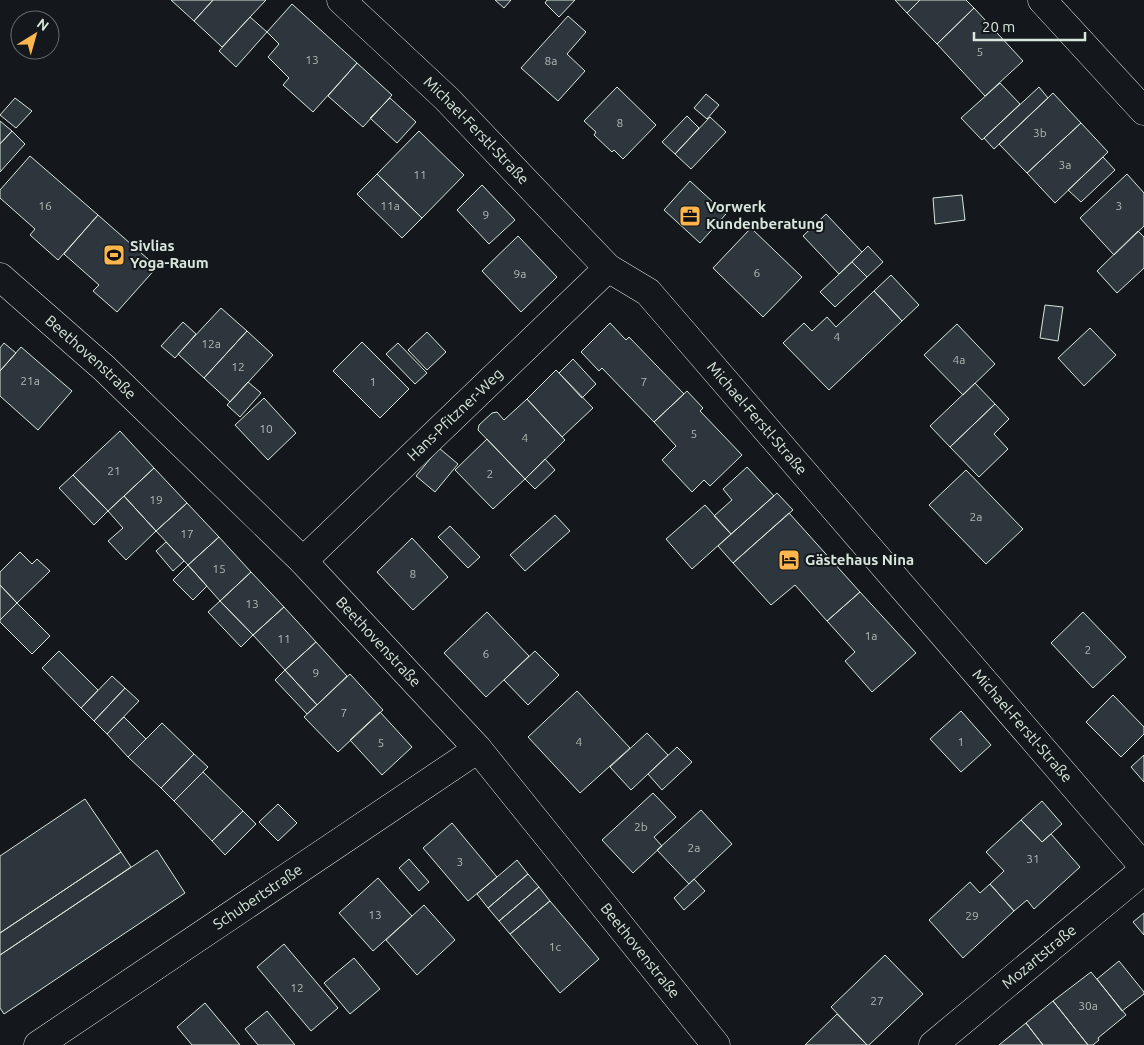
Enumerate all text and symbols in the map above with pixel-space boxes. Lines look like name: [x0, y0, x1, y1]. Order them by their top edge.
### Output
north arrow: [10, 10, 60, 60]
scale bar: [974, 10, 1085, 42]
text: N: [34, 15, 52, 34]
text: 20 m: [982, 18, 1015, 35]
house number: 5: [977, 45, 983, 58]
house number: 13: [305, 53, 319, 66]
house number: 8a: [545, 54, 557, 67]
street label: Michael-Ferstl-Straße: [420, 73, 533, 188]
house number: 8: [617, 116, 624, 129]
house number: 3b: [1033, 126, 1047, 139]
house number: 3a: [1059, 158, 1071, 171]
house number: 11: [413, 168, 427, 181]
place label: Vorwerk Kundenberatung: [706, 198, 824, 232]
house number: 16: [38, 199, 52, 212]
house number: 11a: [380, 199, 400, 212]
house number: 3: [1116, 199, 1122, 212]
office icon: Vorwerk Kundenberatung: [678, 204, 702, 228]
house number: 9: [483, 208, 489, 221]
place label: Sivlias Yoga-Raum: [130, 237, 209, 271]
sports icon: Sivlias Yoga-Raum: [102, 243, 126, 267]
house number: 6: [754, 266, 761, 279]
house number: 9a: [514, 267, 526, 280]
street label: Beethovenstraße: [42, 312, 140, 402]
house number: 4: [834, 330, 841, 343]
house number: 12a: [201, 337, 221, 350]
house number: 4a: [953, 353, 965, 366]
street label: Michael-Ferstl-Straße: [704, 358, 811, 478]
house number: 12: [231, 360, 245, 373]
street label: Hans-Pfitzner-Weg: [404, 365, 506, 464]
house number: 21a: [20, 374, 40, 387]
house number: 1: [370, 375, 376, 388]
house number: 7: [641, 375, 647, 388]
house number: 10: [259, 422, 273, 435]
house number: 5: [691, 427, 697, 440]
house number: 4: [522, 431, 529, 444]
house number: 21: [107, 464, 121, 477]
house number: 2: [487, 467, 493, 480]
house number: 19: [149, 493, 163, 506]
house number: 2a: [970, 510, 982, 523]
house number: 17: [180, 527, 194, 540]
hotel icon: Gästehaus Nina: [777, 548, 801, 572]
place label: Gästehaus Nina: [805, 551, 914, 568]
house number: 15: [212, 562, 226, 575]
house number: 8: [410, 567, 417, 580]
street label: Beethovenstraße: [333, 593, 425, 690]
house number: 13: [245, 597, 259, 610]
house number: 1a: [865, 629, 877, 642]
house number: 11: [277, 632, 291, 645]
house number: 2: [1085, 643, 1091, 656]
house number: 6: [483, 647, 490, 660]
house number: 9: [313, 666, 319, 679]
street label: Michael-Ferstl-Straße: [969, 666, 1076, 785]
house number: 7: [341, 706, 347, 719]
house number: 4: [576, 735, 583, 748]
house number: 1: [958, 735, 964, 748]
house number: 5: [378, 736, 384, 749]
house number: 2b: [634, 820, 648, 833]
house number: 2a: [688, 841, 700, 854]
house number: 31: [1026, 852, 1040, 865]
house number: 3: [457, 855, 463, 868]
street label: Schubertstraße: [210, 861, 305, 933]
street label: Beethovenstraße: [597, 900, 684, 1001]
house number: 13: [368, 908, 382, 921]
house number: 29: [965, 909, 979, 922]
street label: Mozartstraße: [998, 921, 1079, 992]
house number: 1c: [549, 940, 562, 953]
house number: 12: [290, 981, 304, 994]
house number: 27: [870, 994, 884, 1007]
house number: 30a: [1078, 999, 1098, 1012]

